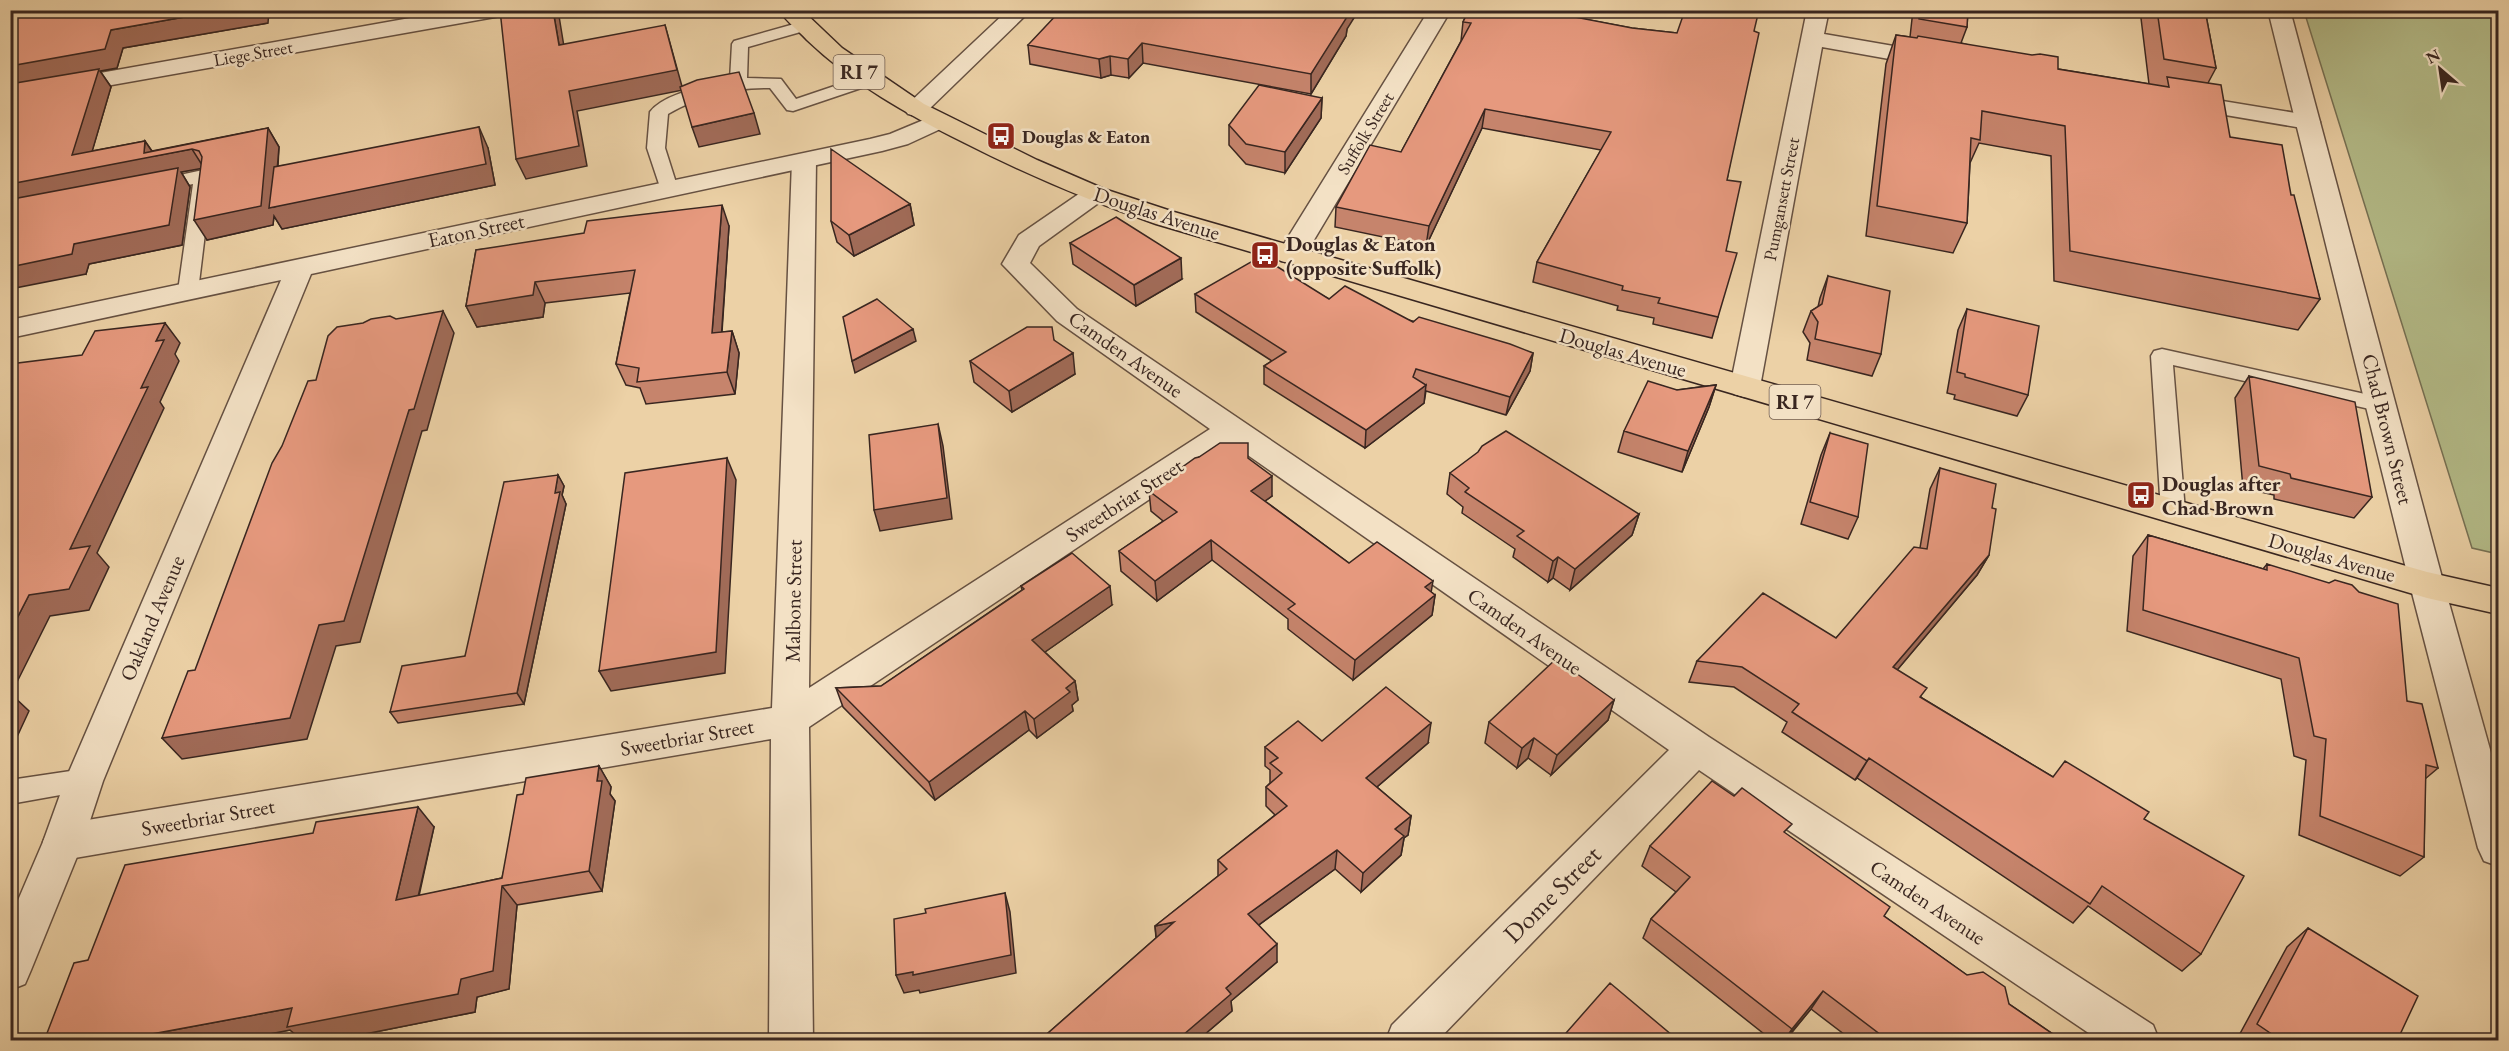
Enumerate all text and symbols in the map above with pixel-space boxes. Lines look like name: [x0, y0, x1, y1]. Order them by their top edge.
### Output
street label: Liege Street: [212, 35, 295, 71]
north arrow: [2410, 39, 2470, 99]
text: N: [2422, 44, 2444, 69]
road number: RI 7: [834, 55, 884, 89]
street label: Suffolk Street: [1331, 87, 1399, 178]
bus stop icon: Douglas & Eaton: [985, 120, 1017, 152]
place label: Douglas & Eaton: [1022, 125, 1150, 148]
street label: Pumgansett Street: [1758, 135, 1804, 263]
street label: Douglas Avenue: [1090, 180, 1224, 246]
street label: Eaton Street: [425, 207, 527, 253]
place label: Douglas & Eaton (opposite Suffolk): [1286, 230, 1441, 281]
bus stop icon: Douglas & Eaton (opposite Suffolk): [1249, 239, 1281, 271]
street label: Camden Avenue: [1063, 305, 1189, 403]
street label: Douglas Avenue: [1556, 321, 1690, 383]
street label: Chad Brown Street: [2356, 351, 2420, 507]
road number: RI 7: [1770, 385, 1820, 419]
street label: Sweetbriar Street: [1060, 452, 1188, 548]
place label: Douglas after Chad Brown: [2162, 470, 2281, 521]
bus stop icon: Douglas after Chad Brown: [2125, 479, 2157, 511]
street label: Douglas Avenue: [2265, 526, 2399, 588]
street label: Malbone Street: [778, 539, 808, 663]
street label: Oakland Avenue: [113, 551, 191, 685]
street label: Camden Avenue: [1462, 582, 1588, 680]
street label: Sweetbriar Street: [618, 712, 756, 762]
street label: Sweetbriar Street: [139, 792, 277, 842]
street label: Dome Street: [1496, 838, 1608, 950]
street label: Camden Avenue: [1865, 853, 1991, 951]

